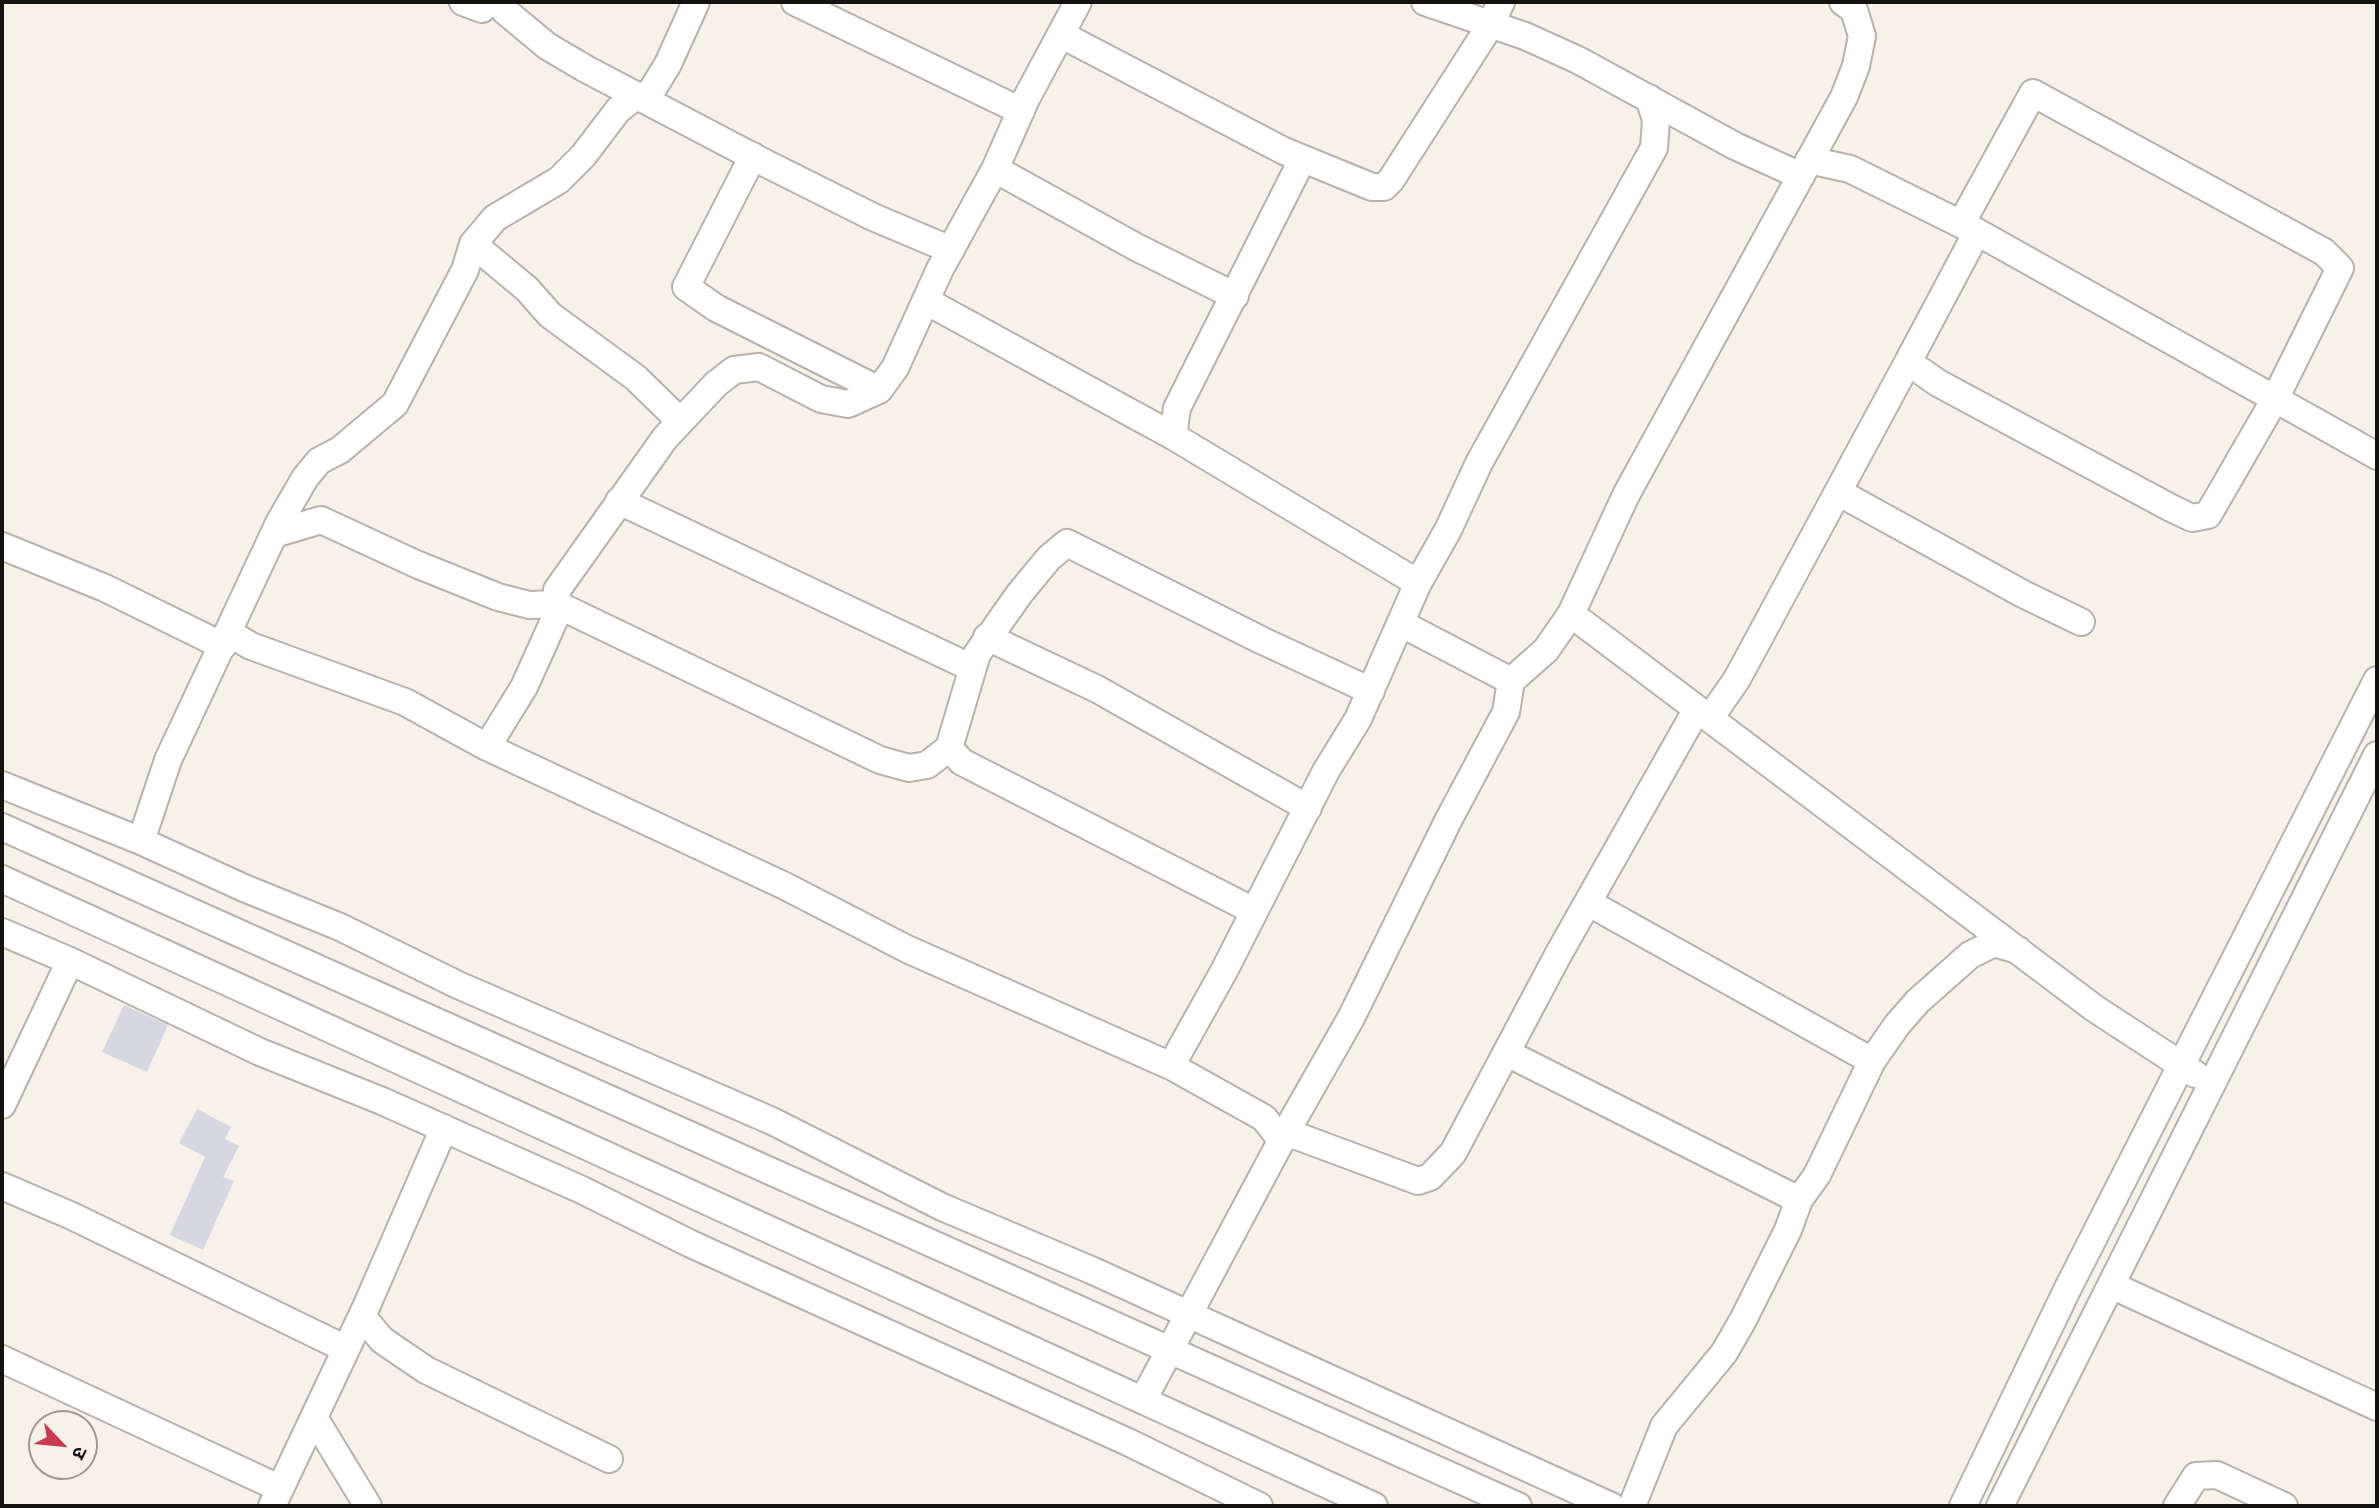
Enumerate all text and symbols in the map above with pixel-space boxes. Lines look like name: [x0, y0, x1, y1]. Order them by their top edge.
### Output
north arrow: [28, 1410, 98, 1480]
text: उ: [68, 1444, 93, 1464]

